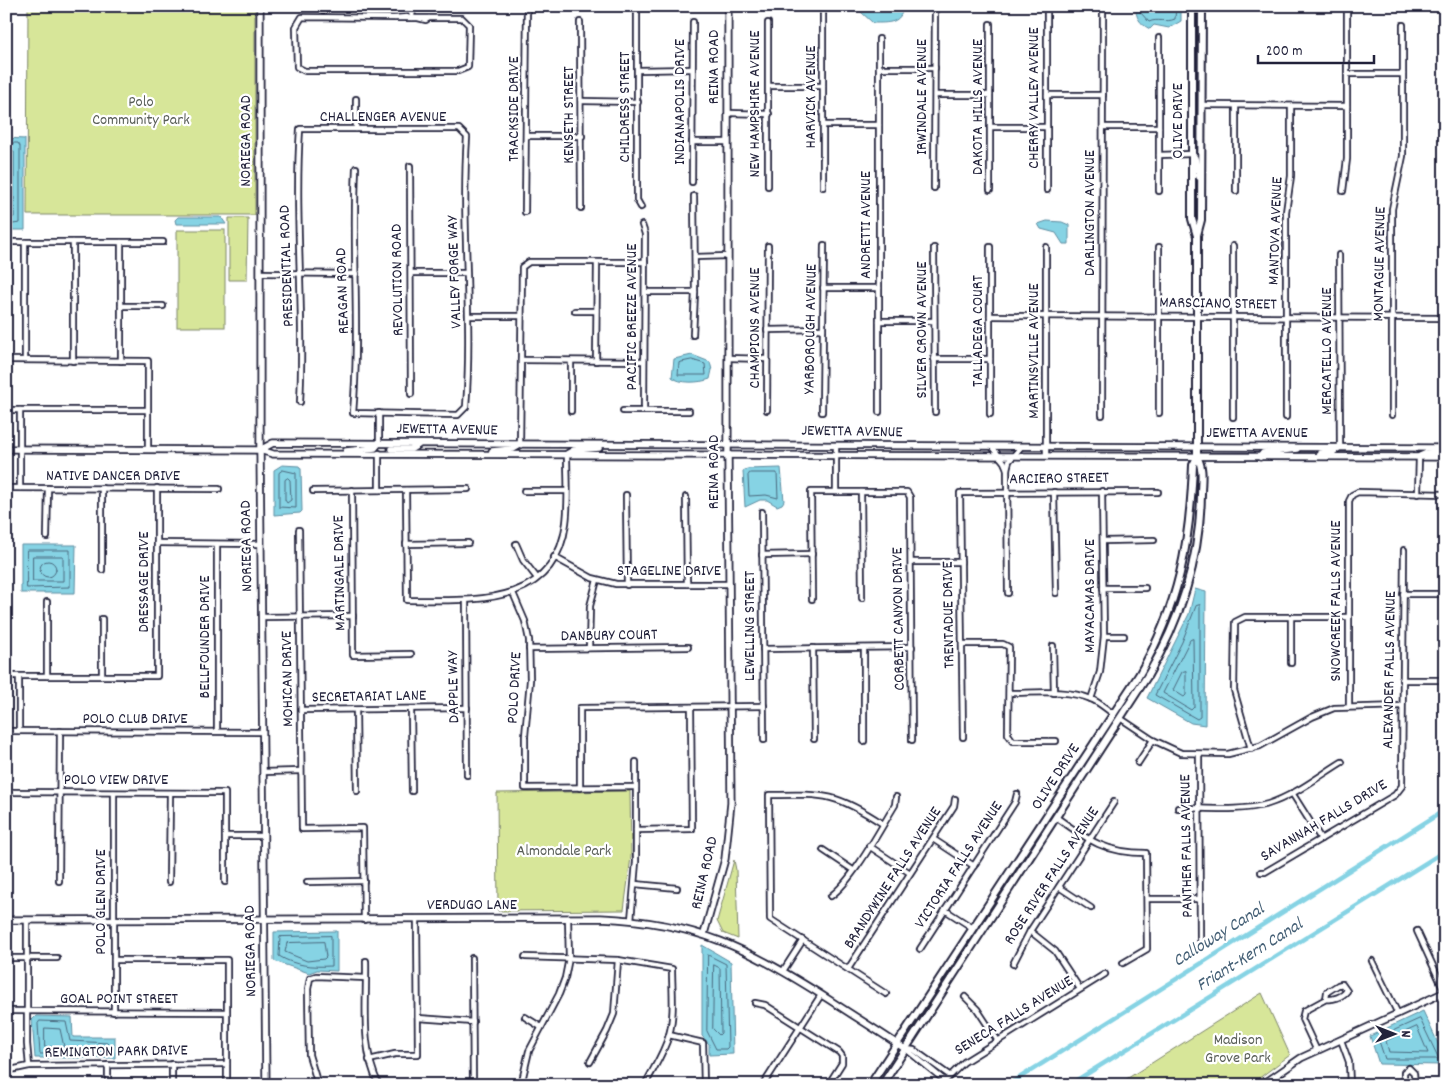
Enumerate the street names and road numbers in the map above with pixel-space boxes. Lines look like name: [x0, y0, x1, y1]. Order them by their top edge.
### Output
street label: CHERRY VALLEY AVENUE: [1023, 27, 1046, 169]
street label: REINA ROAD: [703, 30, 726, 104]
street label: NEW HAMPSHIRE AVENUE: [744, 30, 767, 178]
street label: INDIANAPOLIS DRIVE: [669, 38, 692, 165]
street label: IRWINDALE AVENUE: [911, 38, 934, 155]
street label: DAKOTA HILLS AVENUE: [967, 38, 990, 175]
street label: HARVICK AVENUE: [800, 45, 823, 148]
street label: CHILDRESS STREET: [614, 51, 637, 162]
street label: TRACKSIDE DRIVE: [503, 56, 526, 162]
street label: KENSETH STREET: [558, 66, 581, 164]
street label: OLIVE DRIVE: [1167, 83, 1190, 159]
street label: NORIEGA ROAD: [235, 95, 258, 187]
street label: CHALLENGER AVENUE: [320, 106, 447, 129]
street label: DARLINGTON AVENUE: [1079, 149, 1102, 276]
street label: ANDRETTI AVENUE: [855, 170, 878, 279]
street label: MANTOVA AVENUE: [1263, 176, 1289, 286]
street label: PRESIDENTIAL ROAD: [273, 205, 301, 327]
street label: MONTAGUE AVENUE: [1367, 206, 1393, 322]
street label: VALLEY FORGE WAY: [441, 214, 468, 329]
street label: REVOLUTION ROAD: [386, 224, 410, 336]
street label: PACIFIC BREEZE AVENUE: [621, 243, 644, 391]
street label: REAGAN ROAD: [330, 248, 356, 334]
street label: SILVER CROWN AVENUE: [911, 261, 934, 399]
street label: YARBOROUGH AVENUE: [798, 263, 824, 394]
street label: CHAMPIONS AVENUE: [744, 267, 767, 388]
street label: TALLADEGA COURT: [967, 274, 990, 387]
street label: MARTINSVILLE AVENUE: [1023, 283, 1046, 419]
street label: MERCATELLO AVENUE: [1316, 287, 1339, 415]
street label: MARSCIANO STREET: [1159, 291, 1278, 317]
street label: JEWETTA AVENUE: [396, 418, 499, 442]
street label: JEWETTA AVENUE: [801, 420, 904, 444]
street label: JEWETTA AVENUE: [1206, 422, 1308, 445]
street label: REINA ROAD: [703, 435, 726, 509]
street label: NATIVE DANCER DRIVE: [46, 465, 181, 488]
street label: ARCIERO STREET: [1009, 467, 1110, 491]
street label: NORIEGA ROAD: [235, 500, 259, 592]
street label: MARTINGALE DRIVE: [327, 514, 353, 631]
street label: SNOWCREEK FALLS AVENUE: [1325, 520, 1348, 681]
street label: DRESSAGE DRIVE: [133, 531, 156, 633]
street label: MAYACAMAS DRIVE: [1079, 538, 1102, 653]
street label: CORBETT CANYON DRIVE: [886, 546, 912, 691]
street label: STAGELINE DRIVE: [617, 560, 722, 583]
street label: TRENTADUE DRIVE: [937, 560, 961, 669]
street label: LEWELLING STREET: [739, 570, 762, 681]
street label: BELLFOUNDER DRIVE: [194, 575, 217, 698]
street label: ALEXANDER FALLS AVENUE: [1377, 590, 1403, 749]
street label: DANBURY COURT: [561, 624, 658, 648]
street label: MOHICAN DRIVE: [276, 630, 300, 727]
street label: DAPPLE WAY: [442, 649, 466, 724]
street label: POLO DRIVE: [502, 651, 528, 724]
street label: SECRETARIAT LANE: [312, 684, 427, 709]
street label: POLO CLUB DRIVE: [82, 708, 188, 731]
street label: OLIVE DRIVE: [1026, 739, 1087, 815]
street label: POLO VIEW DRIVE: [64, 769, 169, 792]
street label: PANTHER FALLS AVENUE: [1174, 773, 1200, 918]
street label: SAVANNAH FALLS DRIVE: [1256, 774, 1392, 868]
street label: VICTORIA FALLS AVENUE: [909, 796, 1009, 933]
street label: BRANDYWINE FALLS AVENUE: [838, 802, 948, 954]
street label: ROSE RIVER FALLS AVENUE: [999, 802, 1106, 950]
street label: REINA ROAD: [685, 834, 725, 912]
street label: POLO GLEN DRIVE: [90, 849, 113, 955]
street label: VERDUGO LANE: [427, 894, 518, 917]
street label: NORIEGA ROAD: [239, 905, 263, 997]
street label: SENECA FALLS AVENUE: [950, 970, 1078, 1062]
street label: GOAL POINT STREET: [60, 988, 178, 1011]
street label: REMINGTON PARK DRIVE: [44, 1039, 189, 1065]

